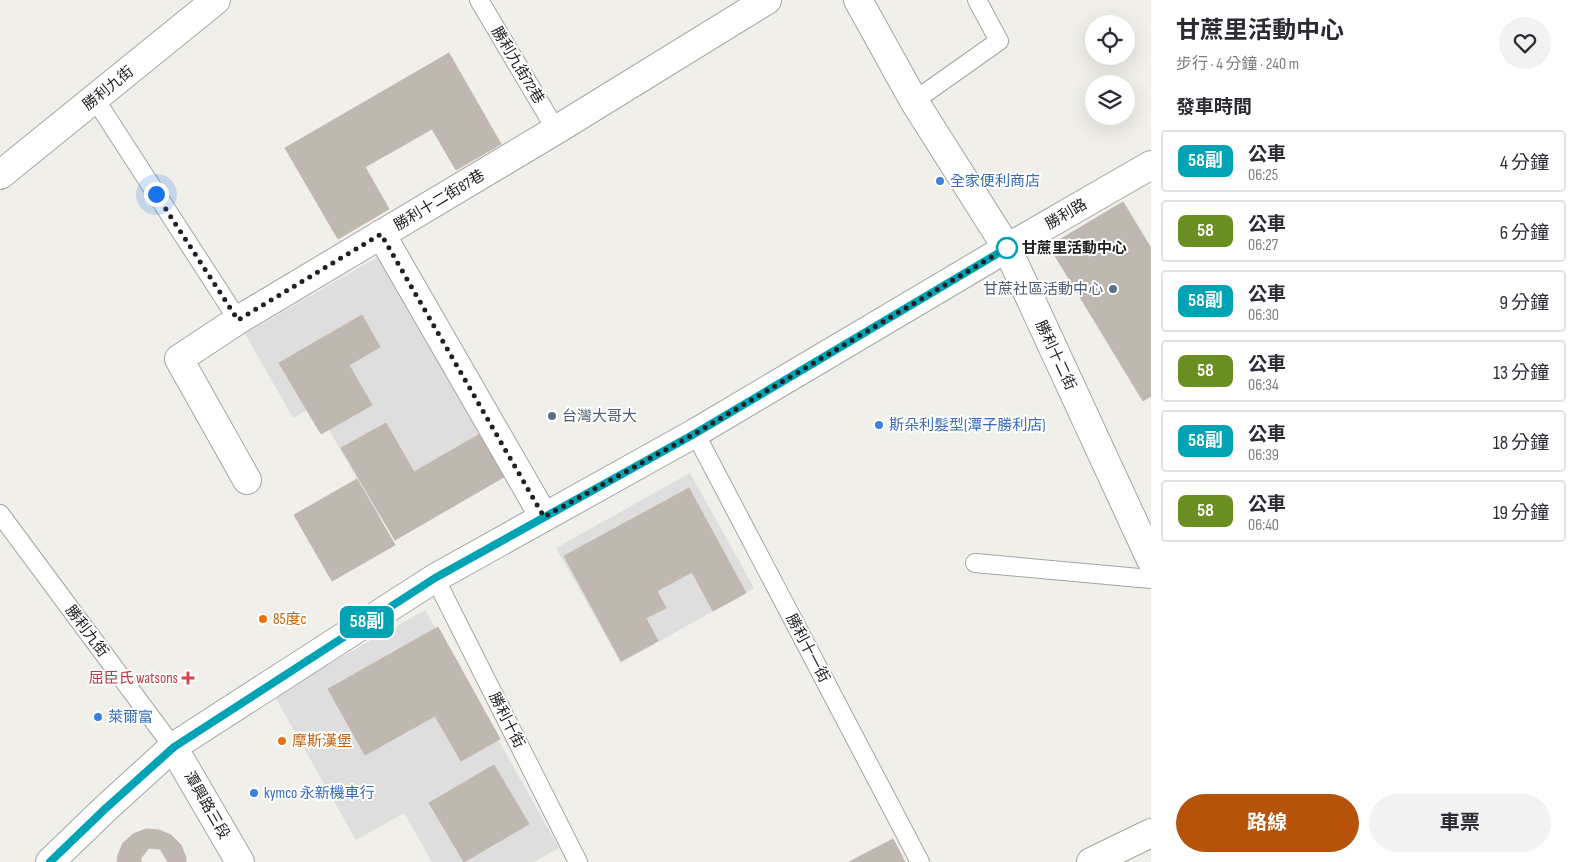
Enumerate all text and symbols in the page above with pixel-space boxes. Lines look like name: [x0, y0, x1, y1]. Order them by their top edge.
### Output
map controls: [1085, 15, 1135, 125]
button: locate: [1085, 15, 1135, 65]
text: 甘蔗里活動中心: [1176, 16, 1344, 45]
button: heart: [1499, 17, 1551, 69]
street label: 勝利九街72巷: [487, 23, 548, 108]
text: 步行 · 4 分鐘 · 240 m: [1176, 55, 1299, 74]
street label: 勝利九街: [79, 62, 138, 115]
button: layers: [1085, 75, 1135, 125]
text: 發車時間: [1176, 96, 1252, 119]
text: 公車: [1248, 143, 1286, 166]
text: 58副: [1188, 150, 1223, 171]
text: 4 分鐘: [1500, 152, 1549, 175]
street label: 勝利十二街87巷: [390, 166, 488, 235]
text: 06:25: [1248, 166, 1278, 185]
place label: 全家便利商店: [950, 172, 1040, 191]
marker: 全家便利商店: [934, 175, 946, 187]
your location: [144, 182, 169, 207]
street label: 勝利路: [1042, 195, 1090, 234]
text: 公車: [1248, 213, 1286, 236]
text: 58: [1197, 220, 1214, 241]
text: 6 分鐘: [1500, 222, 1549, 245]
text: 06:27: [1248, 236, 1278, 255]
marker: 甘蔗里活動中心: [996, 237, 1018, 259]
place label: 甘蔗里活動中心: [1022, 239, 1127, 258]
place label: 甘蔗社區活動中心: [983, 280, 1103, 299]
marker: 甘蔗社區活動中心: [1107, 283, 1119, 295]
text: 公車: [1248, 283, 1286, 306]
text: 58副: [1188, 290, 1223, 311]
text: 9 分鐘: [1500, 292, 1549, 315]
text: 06:30: [1248, 306, 1279, 325]
street label: 勝利十二街: [1031, 317, 1080, 393]
text: 公車: [1248, 353, 1286, 376]
text: 58: [1197, 360, 1214, 381]
text: 13 分鐘: [1493, 362, 1549, 385]
text: 06:34: [1248, 376, 1279, 395]
place label: 台灣大哥大: [562, 407, 637, 426]
marker: 台灣大哥大: [546, 410, 558, 422]
place label: 斯朵利髮型(潭子勝利店): [889, 416, 1046, 435]
marker: 斯朵利髮型(潭子勝利店): [873, 419, 885, 431]
text: 公車: [1248, 423, 1286, 446]
text: 58副: [1188, 430, 1223, 451]
text: 18 分鐘: [1493, 432, 1549, 455]
text: 06:39: [1248, 446, 1279, 465]
text: 公車: [1248, 493, 1286, 516]
text: 58: [1197, 500, 1214, 521]
text: 19 分鐘: [1493, 502, 1549, 525]
text: 06:40: [1248, 516, 1279, 535]
street label: 勝利九街: [61, 602, 112, 661]
line badge: 58副: [338, 606, 396, 638]
place label: 85度c: [273, 610, 307, 629]
text: 58副: [350, 611, 384, 632]
street label: 勝利十一街: [782, 611, 834, 686]
marker: 85度c: [257, 613, 269, 625]
place label: 屈臣氏 watsons: [89, 669, 178, 688]
marker: 屈臣氏 watsons: [182, 672, 194, 684]
street label: 勝利十街: [484, 689, 529, 751]
place label: 萊爾富: [108, 708, 153, 727]
marker: 萊爾富: [92, 711, 104, 723]
place label: 摩斯漢堡: [292, 732, 352, 751]
marker: 摩斯漢堡: [276, 735, 288, 747]
street label: 潭興路三段: [180, 768, 234, 842]
place label: kymco 永新機車行: [264, 784, 375, 803]
marker: kymco 永新機車行: [248, 787, 260, 799]
button: 路線: [1176, 794, 1359, 852]
button: 車票: [1369, 794, 1551, 852]

